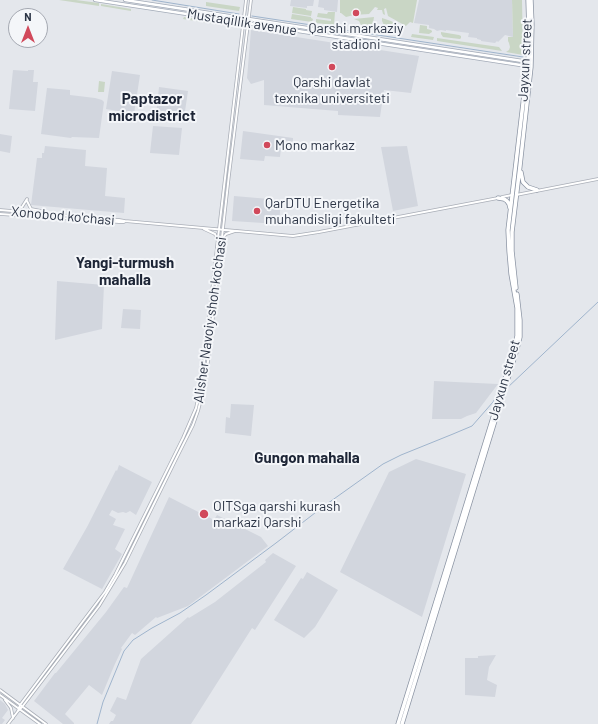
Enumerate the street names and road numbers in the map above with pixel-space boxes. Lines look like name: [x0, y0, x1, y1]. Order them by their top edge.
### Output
street label: Mustaqillik avenue: [186, 5, 298, 39]
street label: Jayxun street: [514, 18, 536, 102]
street label: Xonobod ko'chasi: [10, 203, 116, 229]
street label: Alisher Navoiy shoh ko'chasi: [190, 236, 230, 404]
street label: Jayxun street: [485, 338, 523, 422]

